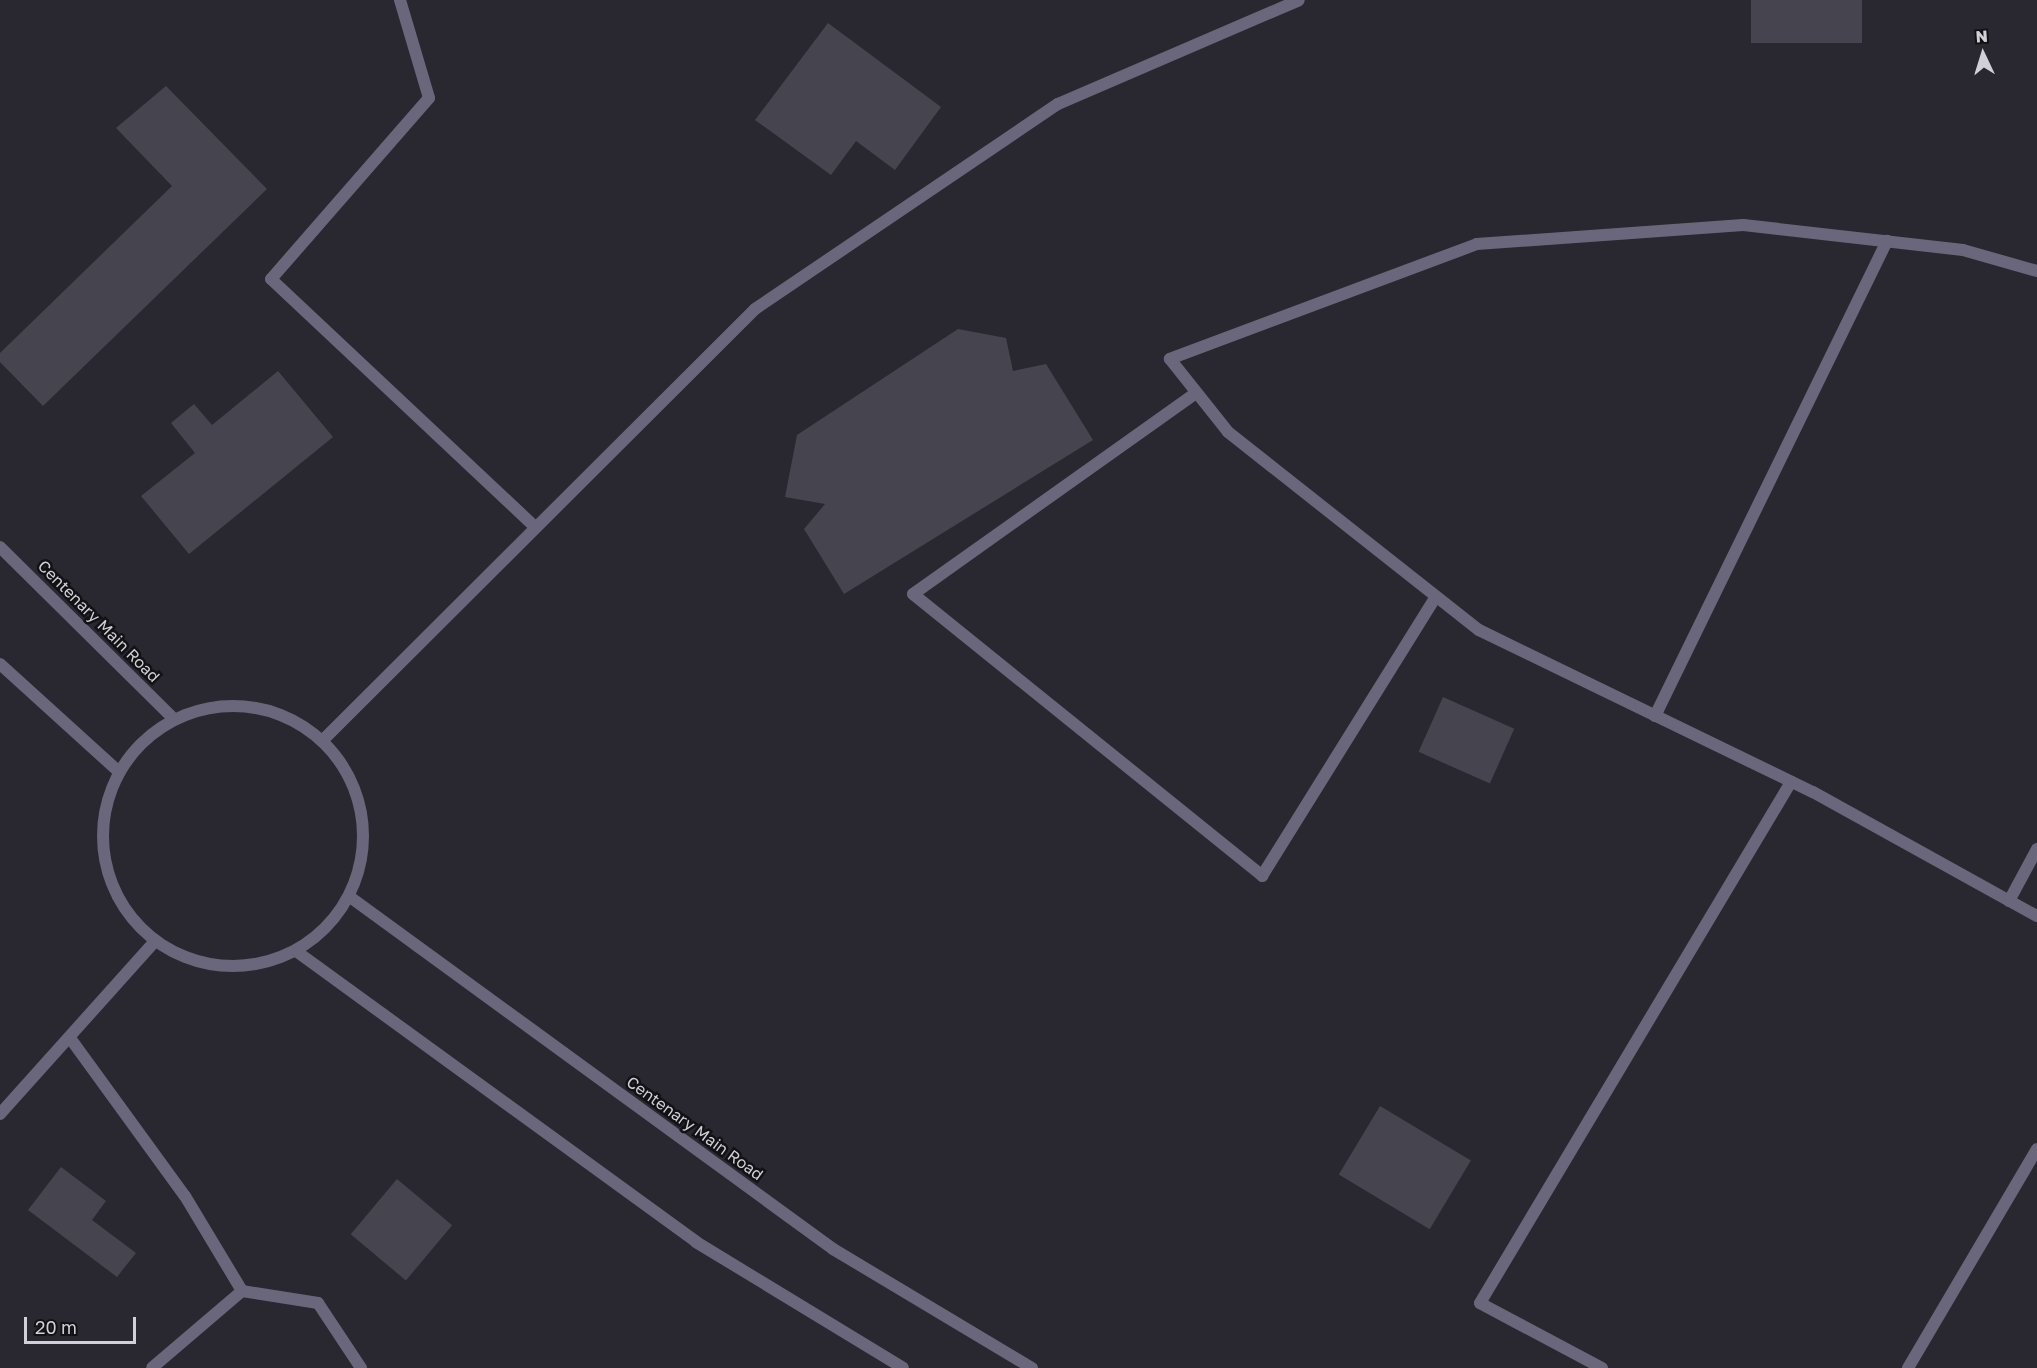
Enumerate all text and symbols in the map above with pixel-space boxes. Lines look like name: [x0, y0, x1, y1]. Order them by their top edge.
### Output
north arrow: [1953, 24, 2013, 84]
text: N: [1975, 26, 1989, 46]
street label: Centenary Main Road: [34, 556, 164, 686]
street label: Centenary Main Road: [623, 1072, 767, 1184]
scale bar: [27, 1305, 140, 1343]
text: 20 m: [35, 1316, 77, 1338]

